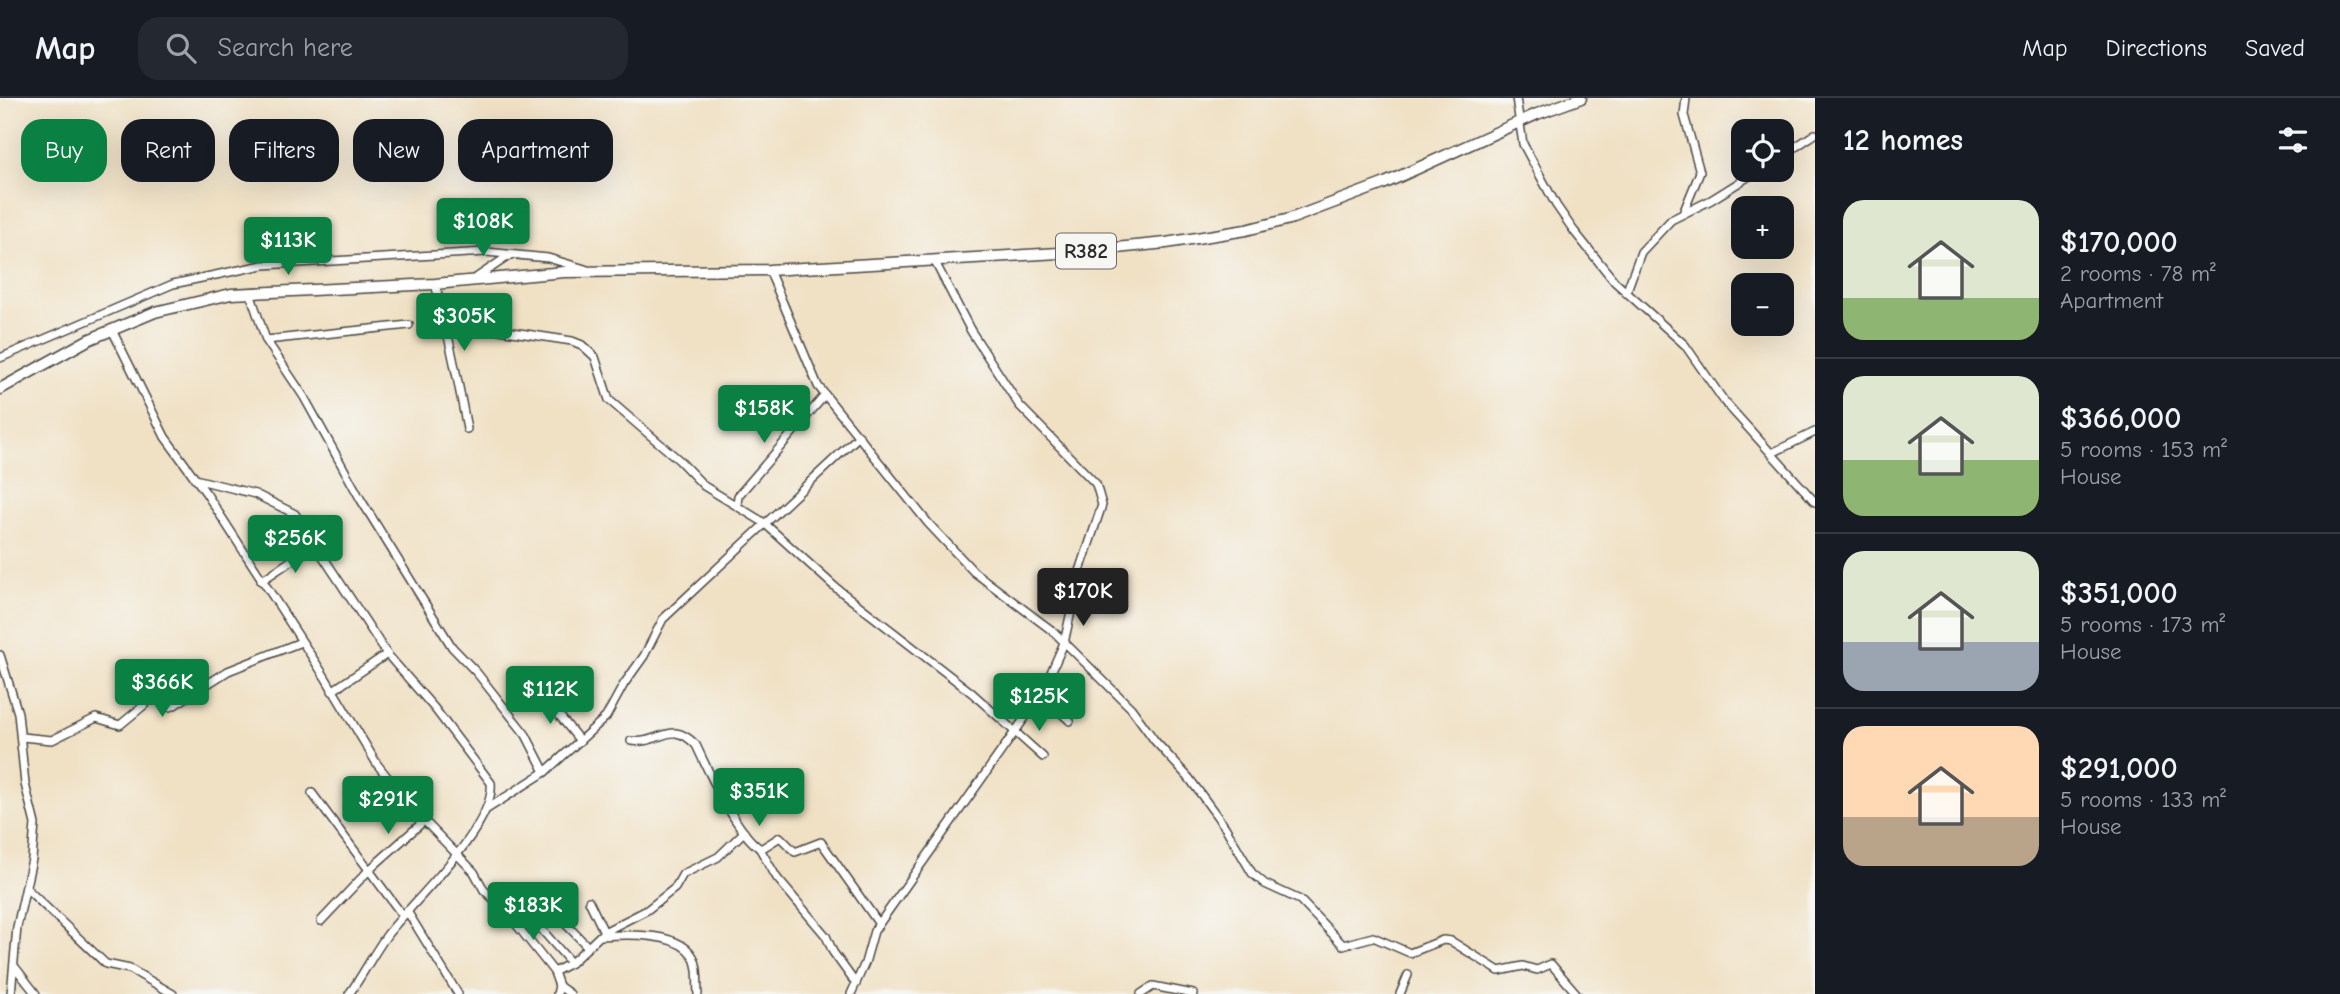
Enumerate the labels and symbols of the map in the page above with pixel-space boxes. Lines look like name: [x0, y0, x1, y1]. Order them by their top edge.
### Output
pin: $108K: [434, 198, 532, 258]
pin: $113K: [239, 218, 337, 277]
road number: R382: [1056, 234, 1116, 268]
pin: $305K: [415, 294, 513, 353]
pin: $158K: [715, 386, 813, 445]
pin: $256K: [246, 516, 344, 575]
pin: $170K: [1034, 568, 1132, 628]
pin: $366K: [113, 660, 211, 719]
pin: $112K: [501, 666, 599, 726]
pin: $125K: [990, 674, 1088, 733]
pin: $351K: [710, 768, 808, 828]
pin: $291K: [339, 776, 437, 836]
pin: $183K: [484, 882, 582, 942]

